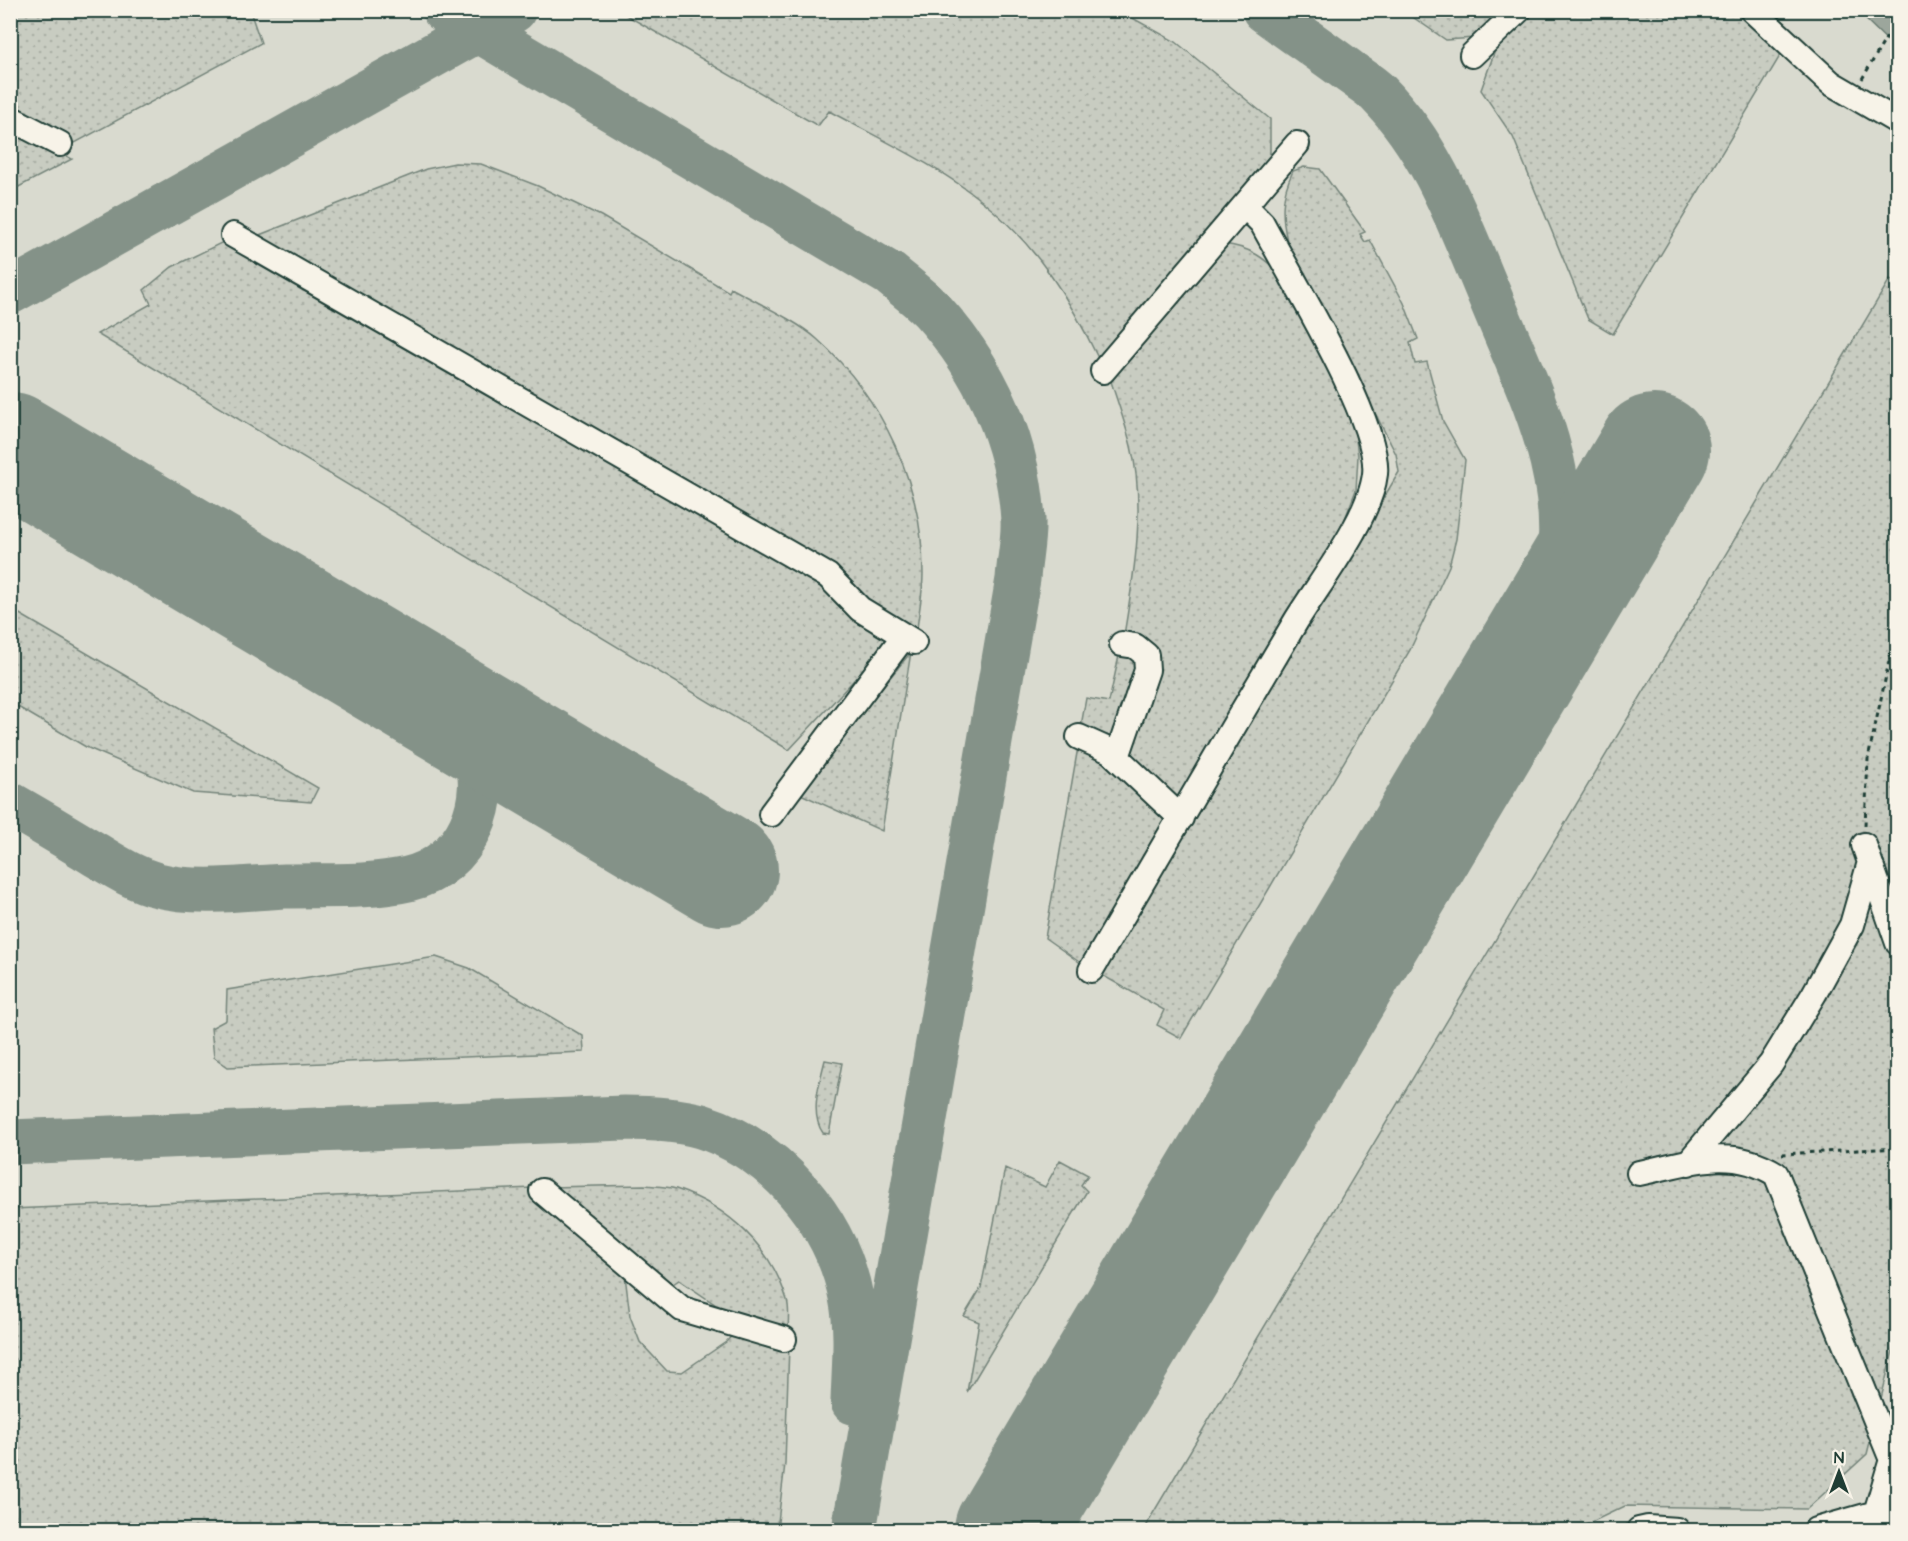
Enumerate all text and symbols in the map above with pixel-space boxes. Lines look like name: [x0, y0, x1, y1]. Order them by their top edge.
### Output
north arrow: [1809, 1442, 1869, 1502]
text: N: [1834, 1447, 1844, 1469]

